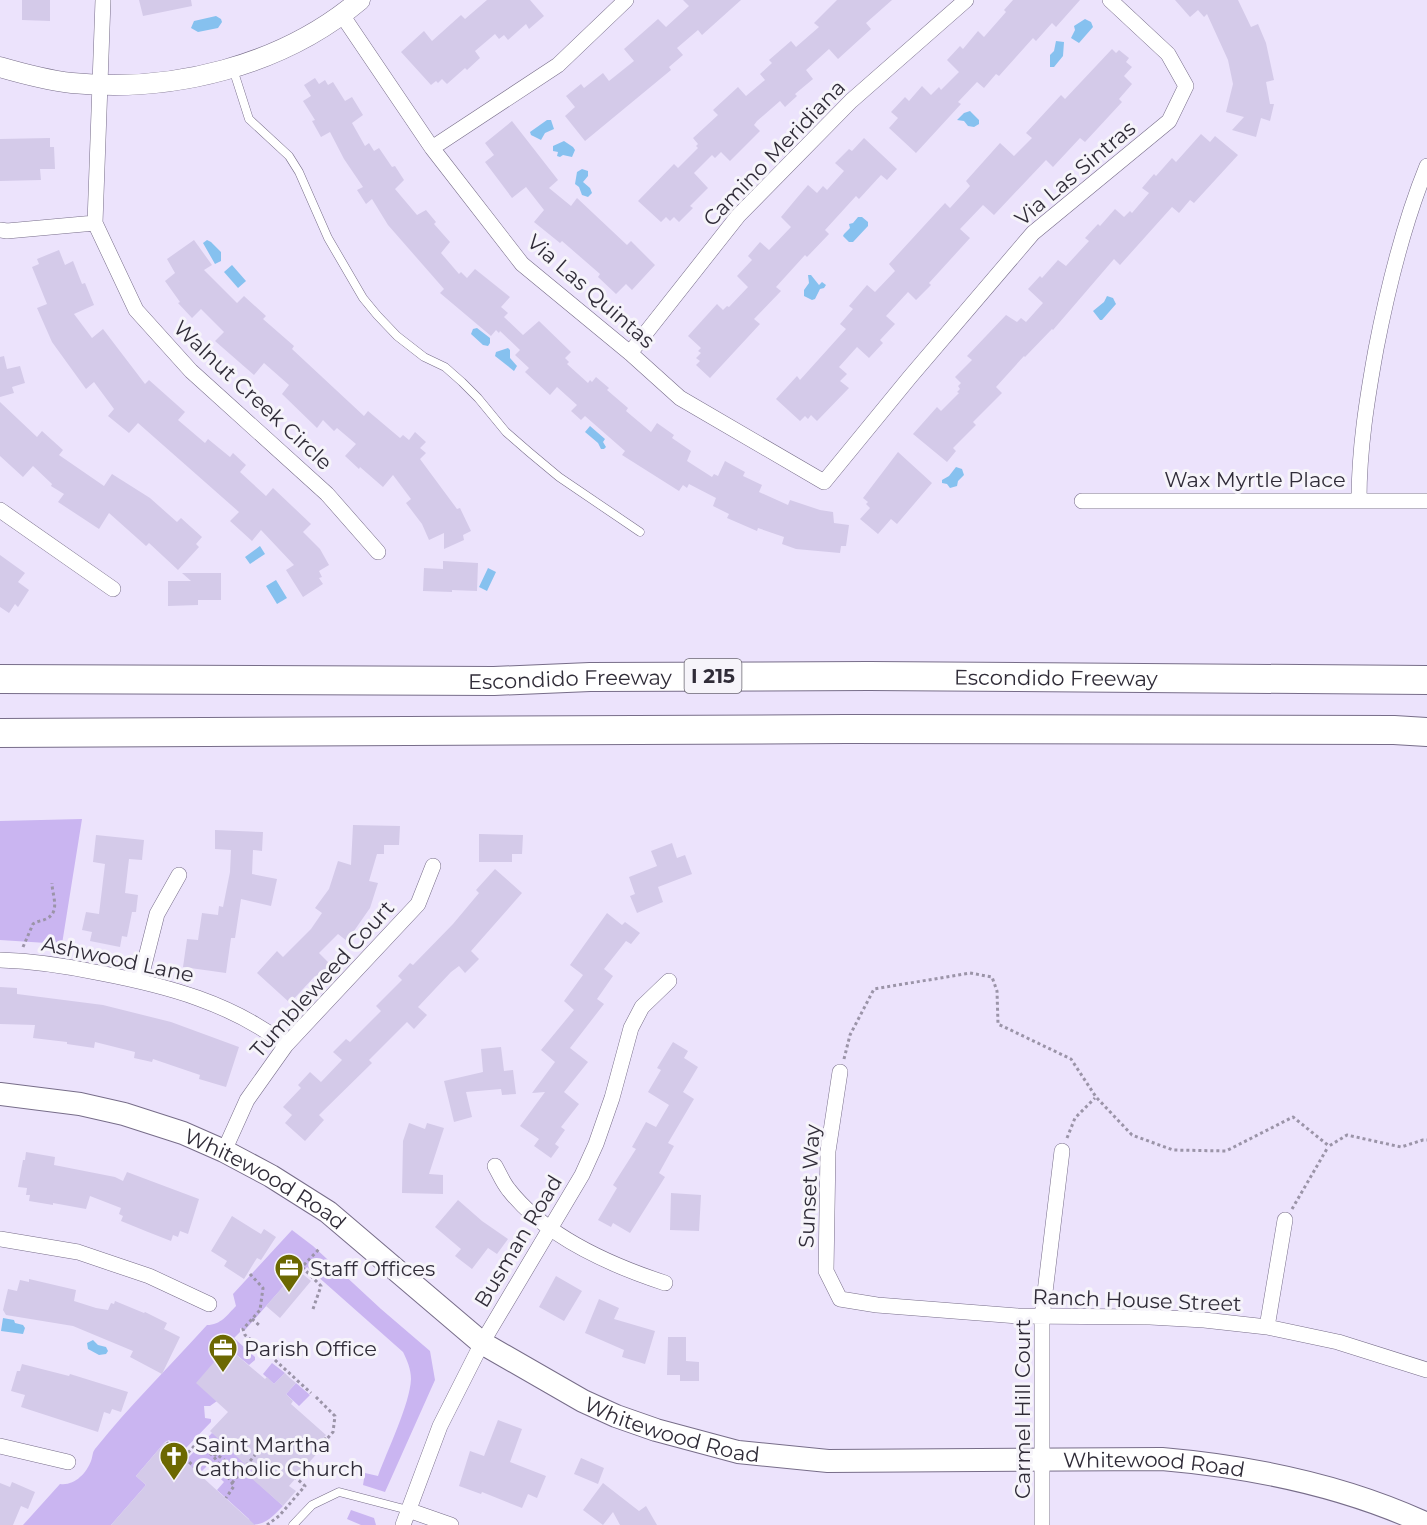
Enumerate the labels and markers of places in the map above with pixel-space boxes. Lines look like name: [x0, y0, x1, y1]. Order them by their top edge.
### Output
office icon: Staff Offices: [273, 1252, 305, 1294]
place label: Staff Offices: [310, 1256, 435, 1281]
office icon: Parish Office: [207, 1332, 239, 1374]
place label: Parish Office: [244, 1336, 377, 1361]
place label: Saint Martha Catholic Church: [195, 1432, 364, 1481]
church icon: Saint Martha Catholic Church: [158, 1440, 190, 1482]

